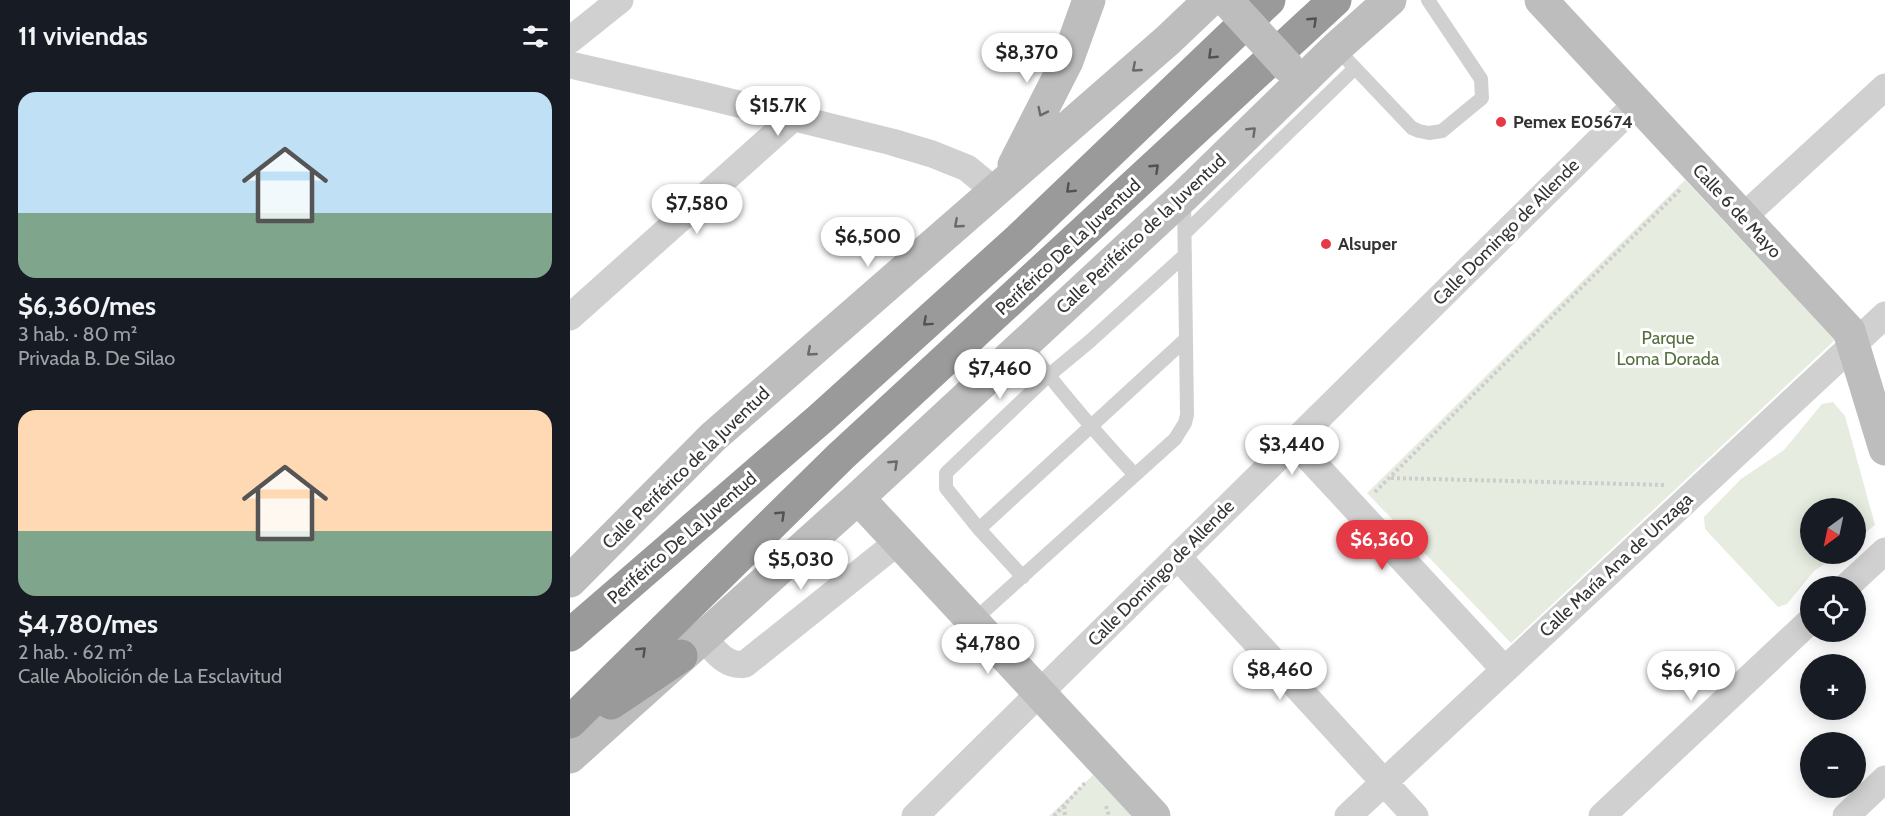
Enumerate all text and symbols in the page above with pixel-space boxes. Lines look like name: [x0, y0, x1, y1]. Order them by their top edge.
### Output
one-way arrow: [1306, 17, 1317, 28]
text: 11 viviendas: [18, 20, 148, 52]
icon: filters: [519, 20, 552, 53]
pin: $8,370: [978, 33, 1076, 84]
text: $8,370: [995, 40, 1059, 64]
one-way arrow: [1208, 48, 1218, 59]
one-way arrow: [1132, 61, 1143, 72]
pin: $15.7K: [729, 86, 827, 137]
text: $15.7K: [750, 93, 806, 117]
one-way arrow: [1038, 106, 1049, 116]
place label: Pemex E05674: [1513, 111, 1633, 133]
marker: Pemex E05674: [1494, 115, 1508, 129]
one-way arrow: [1245, 127, 1255, 138]
icon: home: [231, 131, 339, 239]
street label: Calle Periférico de la Juventud: [1052, 150, 1230, 318]
street label: Calle Domingo de Allende: [1428, 154, 1584, 310]
street label: Calle 6 de Mayo: [1688, 159, 1786, 263]
one-way arrow: [1148, 164, 1158, 175]
street label: Periférico De La Juventud: [991, 174, 1145, 320]
one-way arrow: [1067, 182, 1078, 193]
pin: $7,580: [648, 184, 746, 235]
text: $7,580: [666, 191, 728, 215]
pin: $6,500: [819, 217, 917, 268]
one-way arrow: [954, 217, 964, 228]
text: $6,500: [835, 224, 901, 248]
place label: Alsuper: [1338, 233, 1397, 255]
marker: Alsuper: [1319, 237, 1333, 251]
text: $6,360/mes: [18, 290, 156, 322]
one-way arrow: [923, 315, 934, 326]
text: 3 hab. · 80 m²: [18, 322, 137, 346]
park label: Parque Loma Dorada: [1617, 327, 1720, 370]
one-way arrow: [807, 345, 817, 356]
text: Privada B. De Silao: [18, 346, 175, 370]
pin: $7,460: [951, 349, 1049, 400]
text: $7,460: [968, 356, 1032, 380]
street label: Calle Periférico de la Juventud: [598, 382, 774, 554]
pin: $3,440: [1243, 425, 1341, 476]
text: $3,440: [1259, 432, 1325, 456]
icon: home: [231, 449, 339, 557]
one-way arrow: [887, 461, 898, 472]
street label: Periférico De La Juventud: [603, 467, 761, 609]
street label: Calle María Ana de Unzaga: [1535, 488, 1697, 642]
street label: Calle Domingo de Allende: [1083, 495, 1239, 651]
north arrow: [1800, 498, 1866, 564]
map controls: [1800, 498, 1866, 798]
one-way arrow: [775, 511, 785, 522]
pin: $6,360: [1333, 520, 1431, 571]
text: $6,360: [1350, 527, 1414, 551]
pin: $5,030: [752, 540, 850, 591]
text: $5,030: [768, 547, 834, 571]
button: locate: [1800, 576, 1866, 642]
text: $4,780/mes: [18, 608, 158, 640]
pin: $4,780: [939, 624, 1037, 675]
text: $4,780: [955, 631, 1021, 655]
text: 2 hab. · 62 m²: [18, 640, 133, 664]
one-way arrow: [634, 648, 645, 659]
pin: $8,460: [1231, 650, 1329, 701]
pin: $6,910: [1642, 651, 1740, 702]
button: +: [1800, 654, 1866, 720]
text: $8,460: [1247, 657, 1313, 681]
text: $6,910: [1661, 658, 1721, 682]
text: Calle Abolición de La Esclavitud: [18, 664, 282, 688]
button: −: [1800, 732, 1866, 798]

